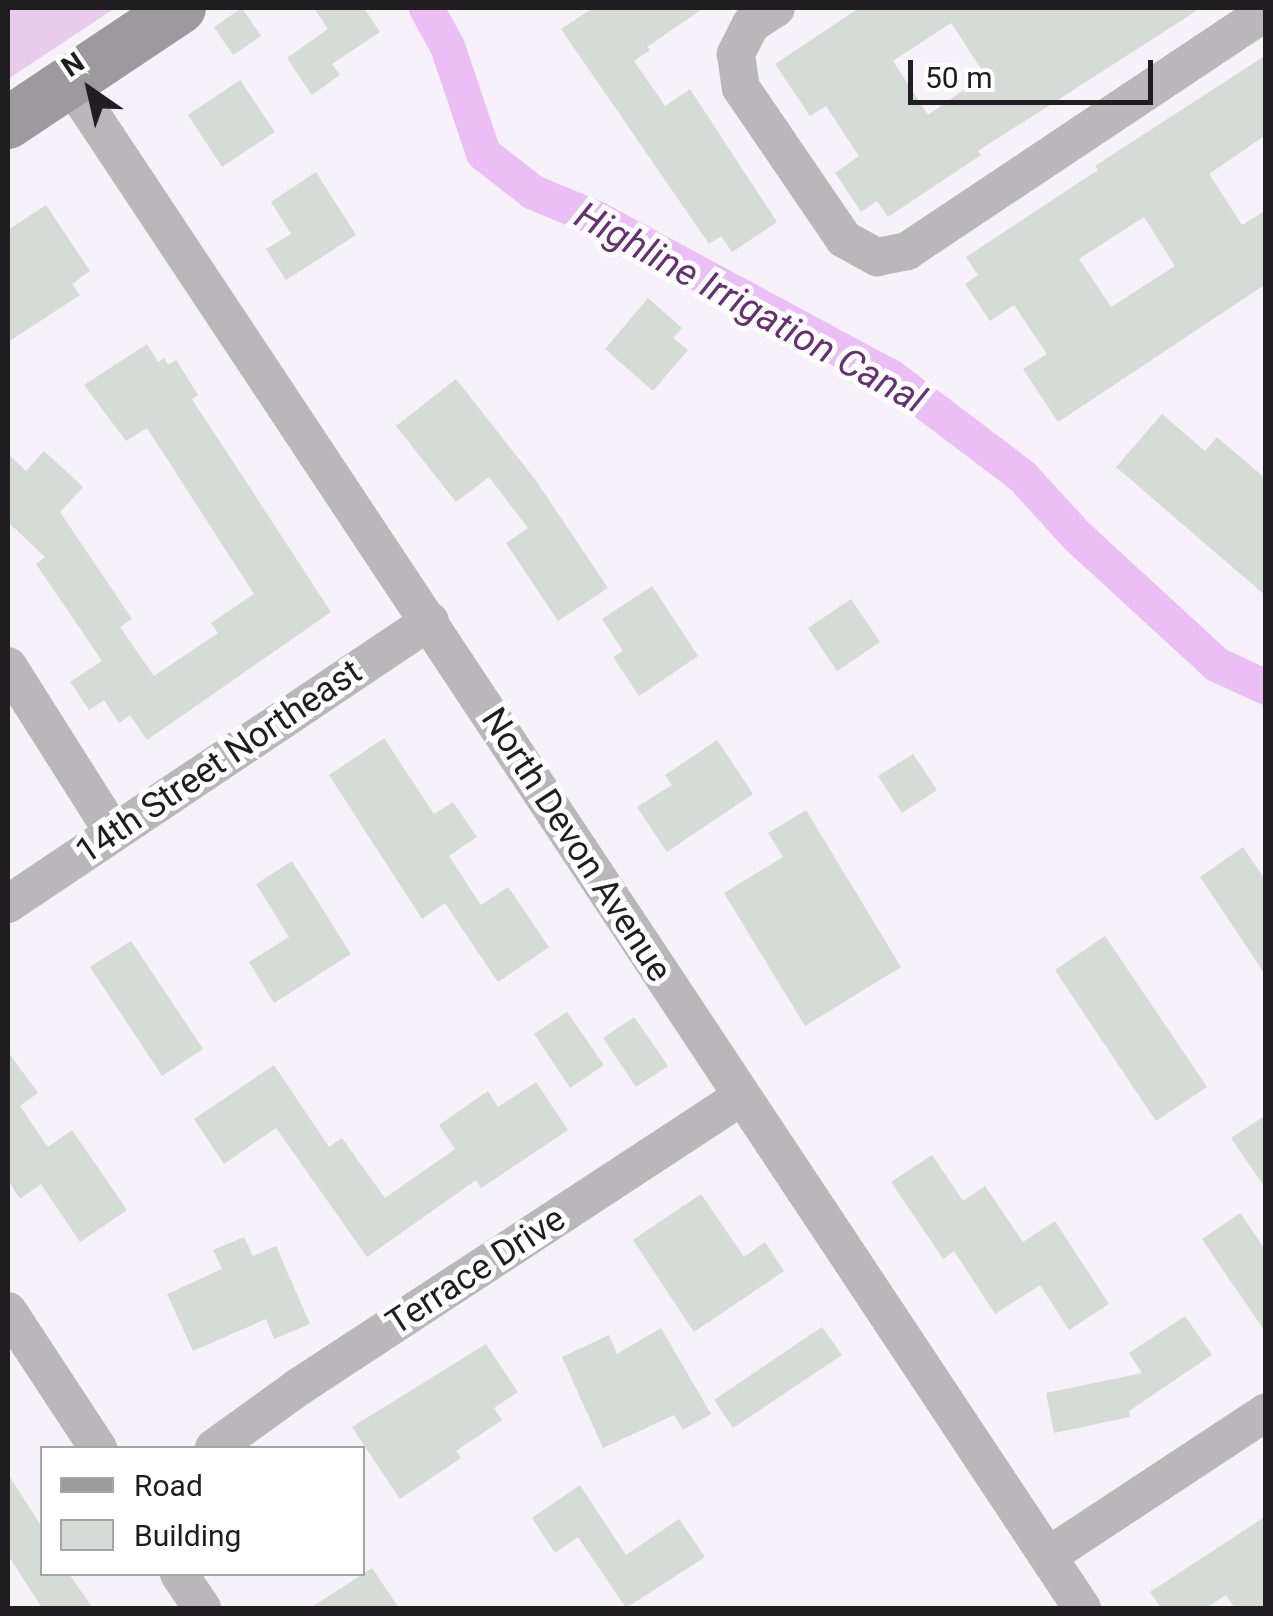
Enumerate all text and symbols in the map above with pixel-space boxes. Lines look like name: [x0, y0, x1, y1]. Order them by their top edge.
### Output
north arrow: [40, 40, 140, 140]
scale bar: [913, 40, 1158, 102]
text: N: [56, 46, 90, 84]
text: 50 m: [925, 60, 992, 95]
water label: Highline Irrigation Canal: [567, 193, 933, 423]
street label: 14th Street Northeast: [68, 651, 370, 873]
street label: North Devon Avenue: [472, 700, 680, 990]
street label: Terrace Drive: [379, 1198, 573, 1344]
legend: [40, 1446, 365, 1576]
text: Road: [134, 1468, 203, 1503]
text: Building: [134, 1518, 241, 1553]

